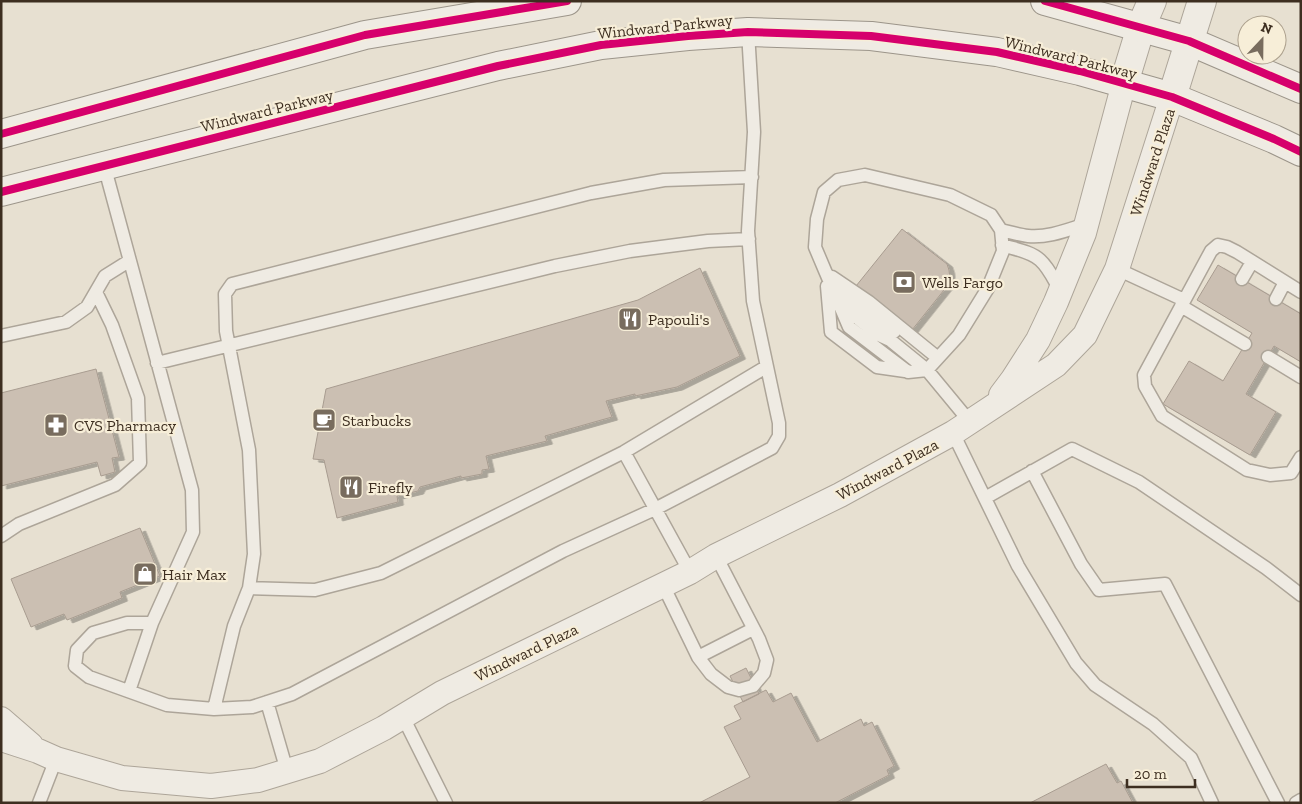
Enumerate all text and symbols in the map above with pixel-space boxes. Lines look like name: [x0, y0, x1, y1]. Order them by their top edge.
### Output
street label: Windward Parkway: [597, 10, 734, 43]
north arrow: [1237, 15, 1287, 65]
text: N: [1259, 19, 1275, 38]
street label: Windward Parkway: [1003, 32, 1140, 83]
street label: Windward Parkway: [199, 85, 336, 136]
street label: Windward Plaza: [1126, 106, 1179, 219]
bank icon: Wells Fargo: [891, 269, 917, 295]
place label: Wells Fargo: [922, 273, 1003, 292]
restaurant icon: Papouli's: [617, 306, 643, 332]
place label: Papouli's: [648, 310, 709, 329]
cafe icon: Starbucks: [311, 407, 337, 433]
place label: Starbucks: [342, 411, 411, 430]
pharmacy icon: CVS Pharmacy: [43, 412, 69, 438]
place label: CVS Pharmacy: [74, 416, 177, 435]
street label: Windward Plaza: [833, 435, 942, 504]
restaurant icon: Firefly: [338, 474, 364, 500]
place label: Firefly: [368, 478, 414, 497]
shop icon: Hair Max: [132, 561, 158, 587]
place label: Hair Max: [162, 565, 226, 584]
street label: Windward Plaza: [472, 619, 581, 686]
scale bar: [1127, 756, 1194, 788]
text: 20 m: [1134, 765, 1167, 783]

